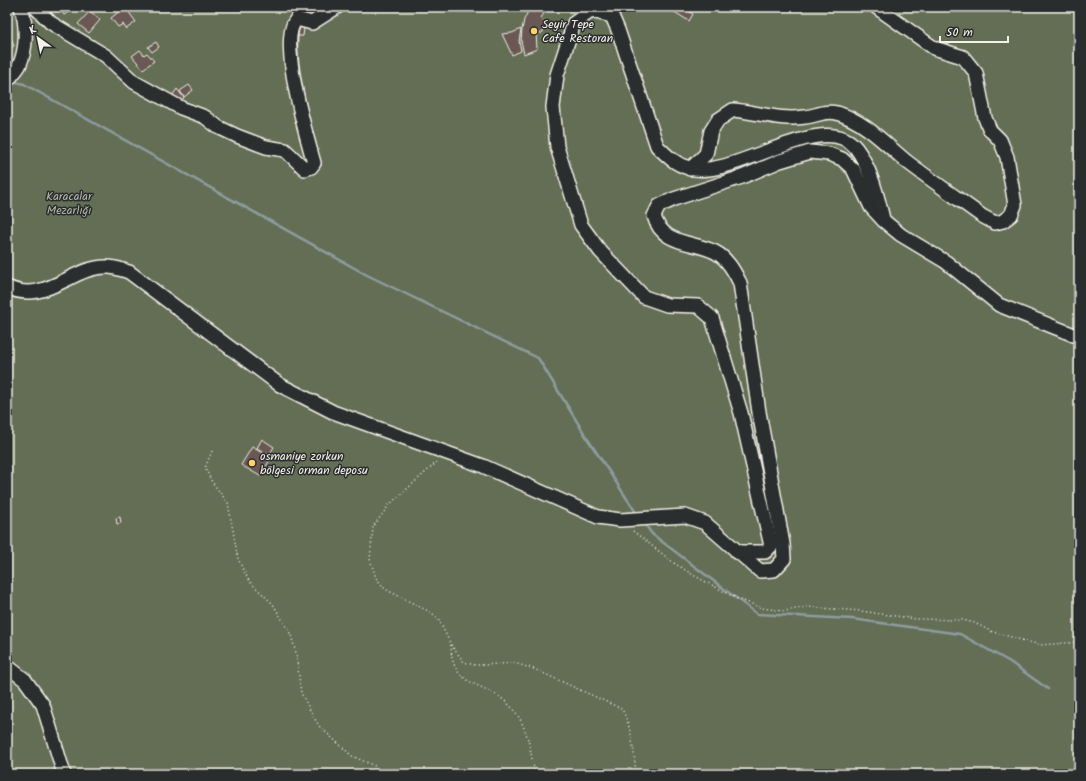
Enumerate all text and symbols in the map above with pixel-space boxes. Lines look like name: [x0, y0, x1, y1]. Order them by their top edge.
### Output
place label: Seyir Tepe Cafe Restoran: [542, 15, 613, 48]
north arrow: [18, 18, 58, 58]
scale bar: [940, 18, 1008, 44]
text: K: [25, 21, 41, 40]
text: 50 m: [946, 23, 973, 42]
marker: Seyir Tepe Cafe Restoran: [529, 26, 539, 36]
park label: Karacalar Mezarlığı: [46, 187, 93, 220]
place label: osmaniye zorkun bölgesi orman deposu: [260, 447, 368, 480]
marker: osmaniye zorkun bölgesi orman deposu: [247, 458, 257, 468]

